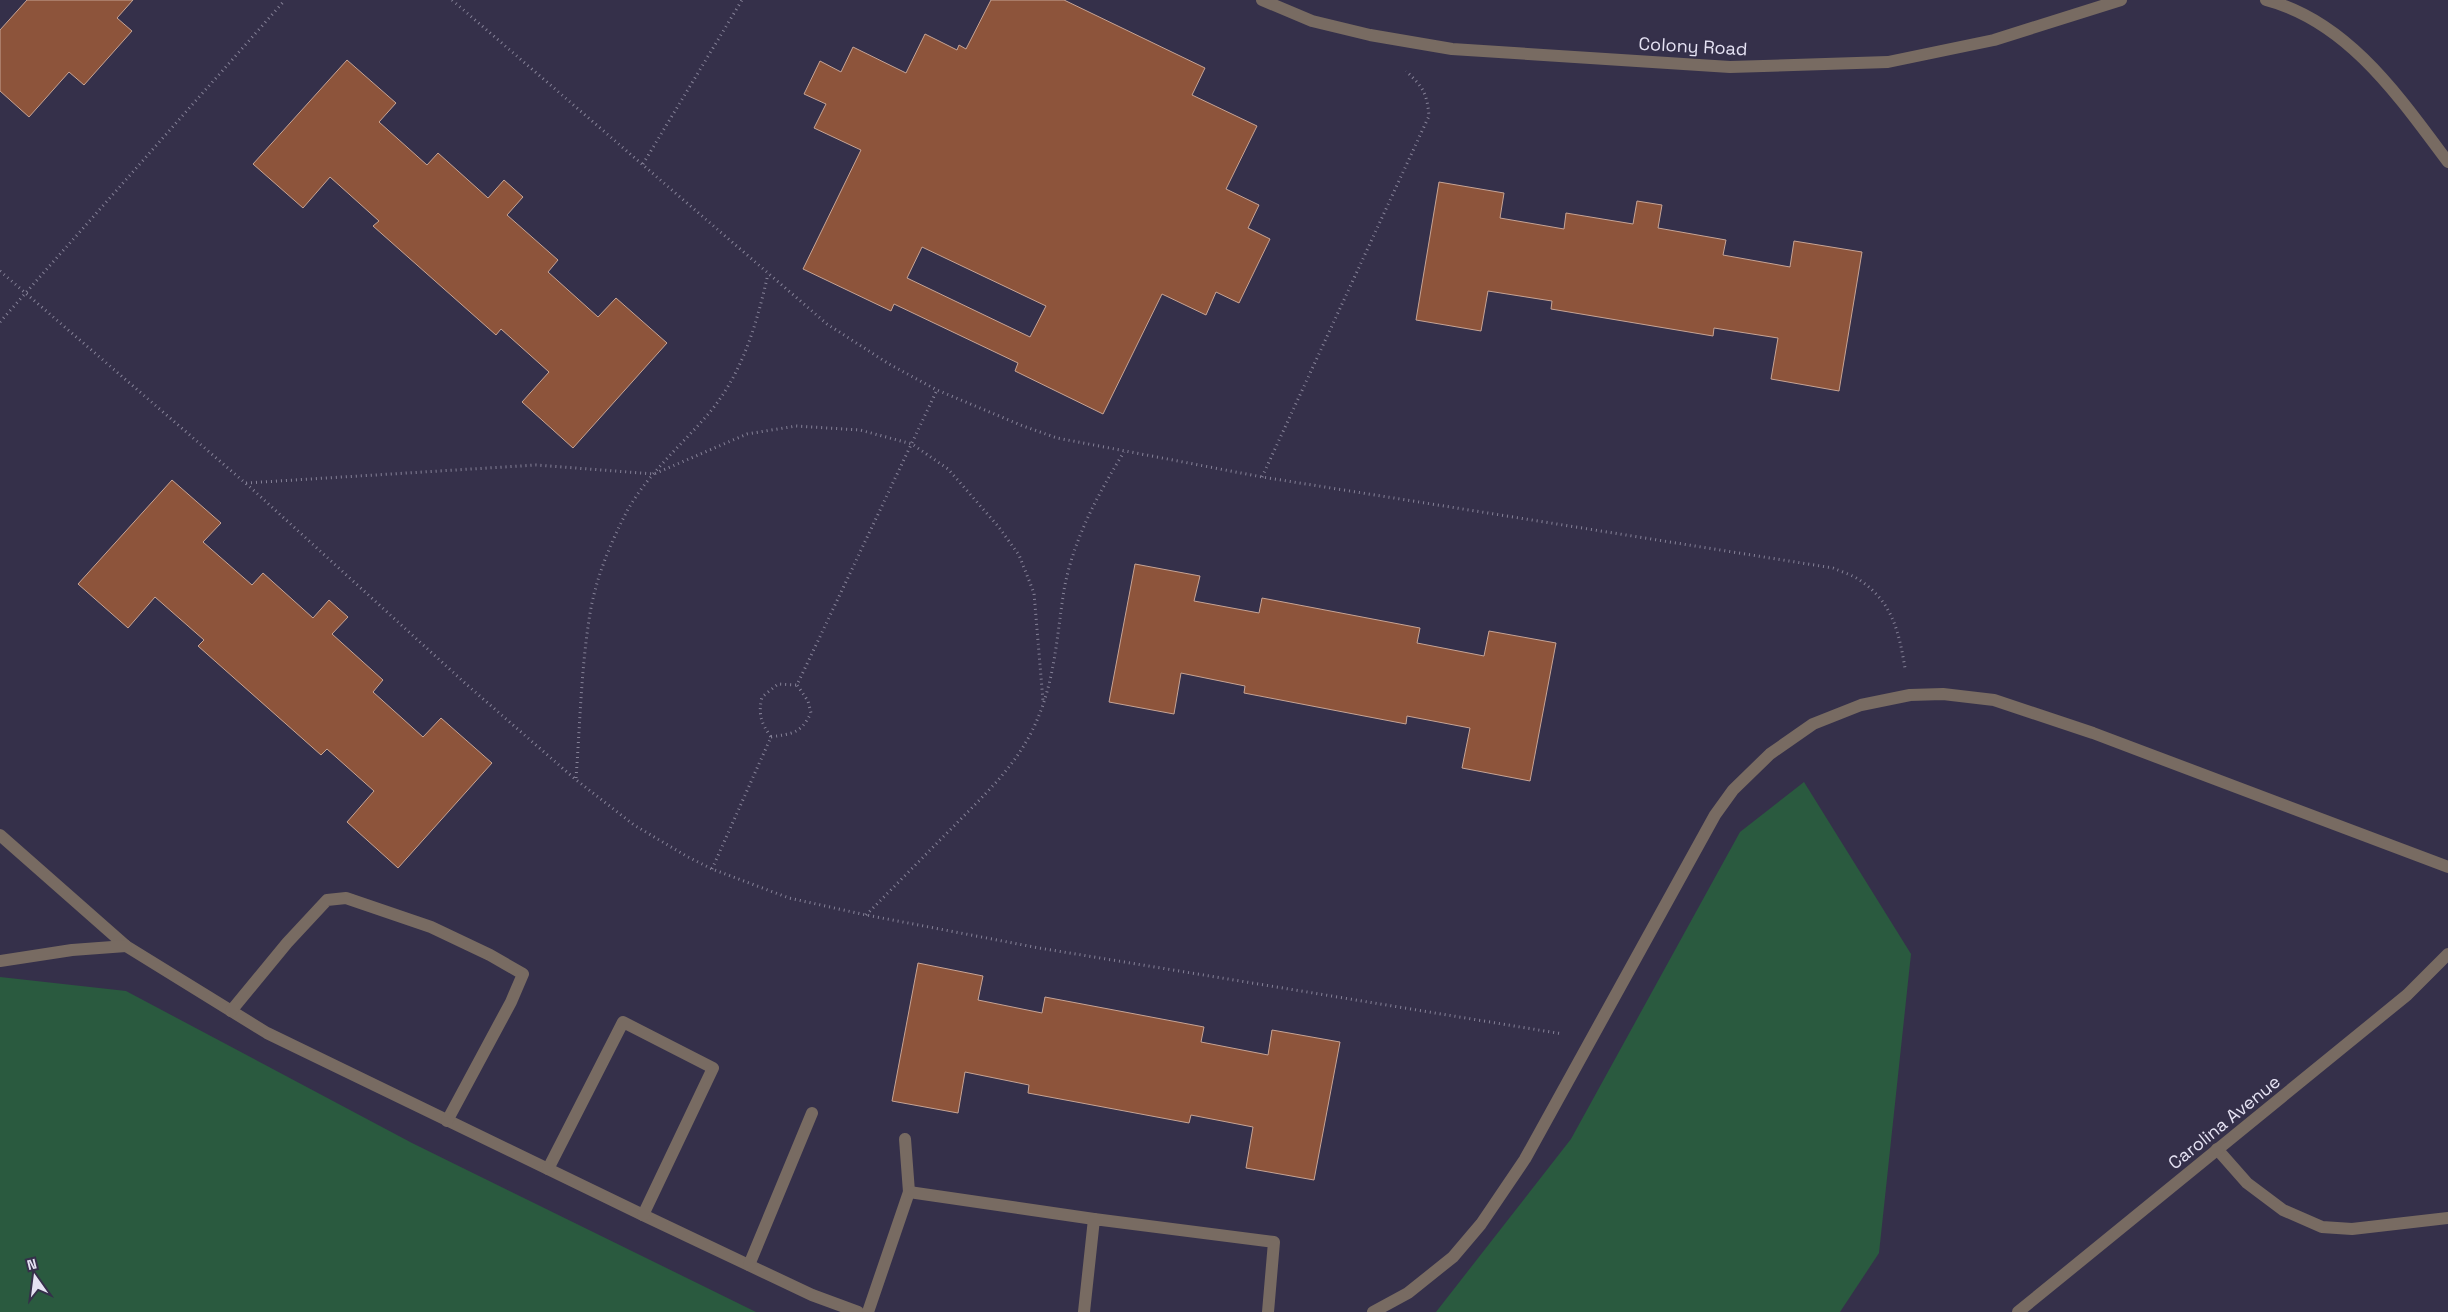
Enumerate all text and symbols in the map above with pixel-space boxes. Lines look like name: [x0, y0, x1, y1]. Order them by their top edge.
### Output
street label: Colony Road: [1638, 32, 1748, 60]
street label: Carolina Avenue: [2163, 1070, 2285, 1174]
north arrow: [10, 1252, 60, 1302]
text: N: [25, 1255, 39, 1274]

